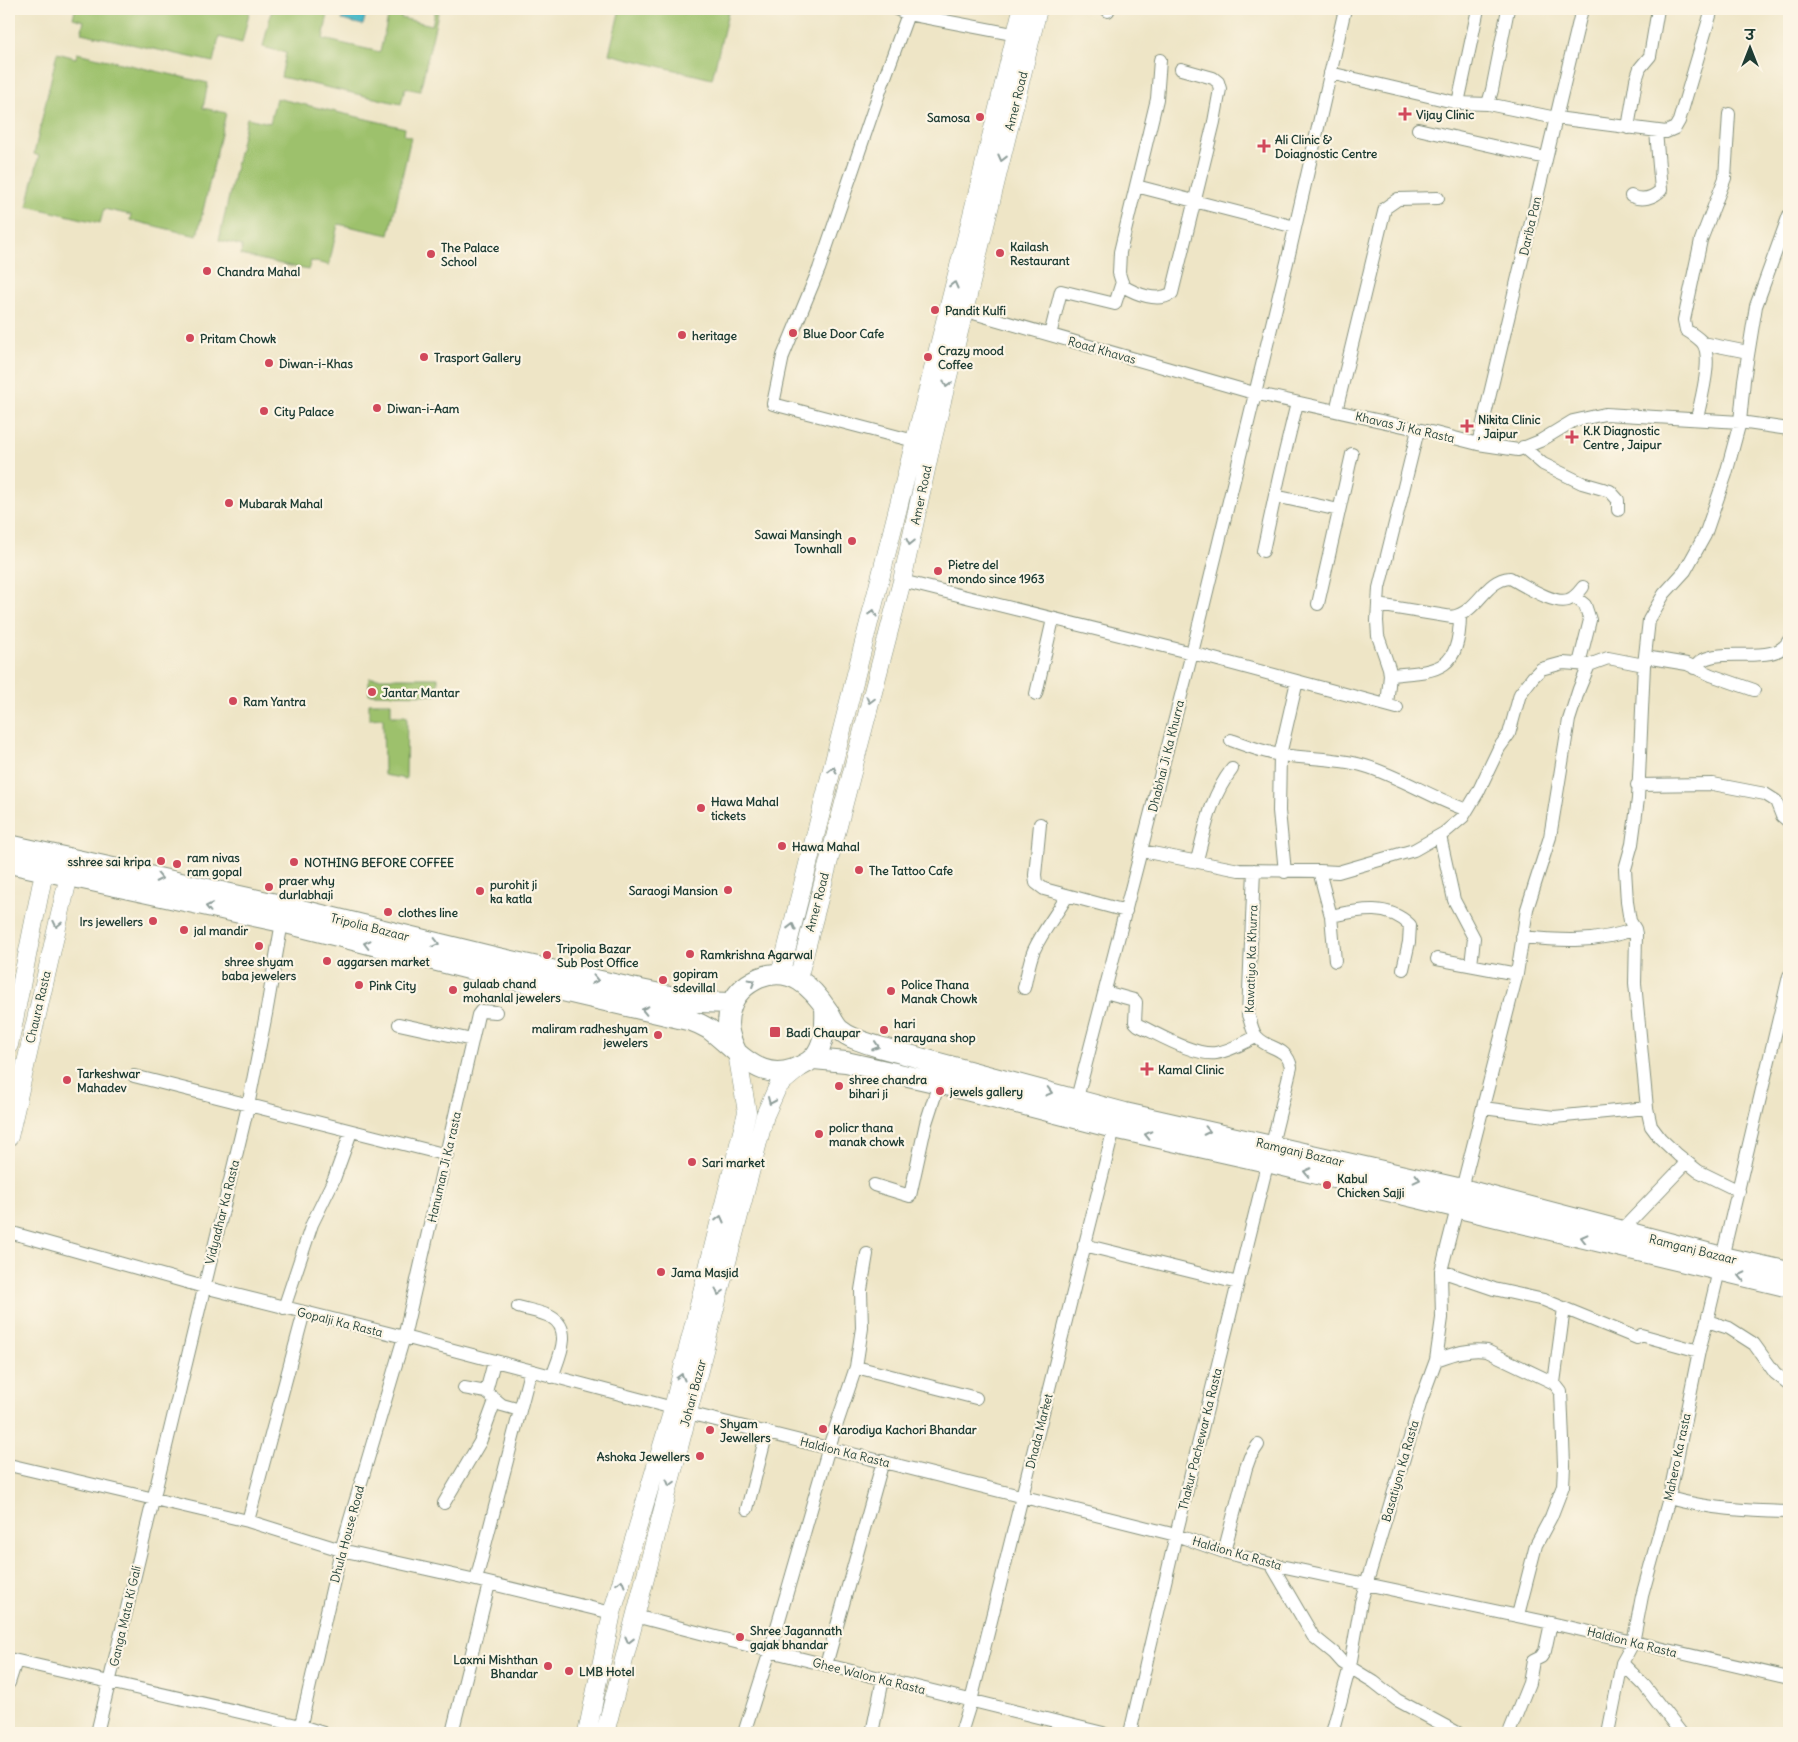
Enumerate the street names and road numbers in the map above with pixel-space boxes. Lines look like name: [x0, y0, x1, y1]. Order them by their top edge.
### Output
street label: Amer Road: [1001, 70, 1031, 132]
street label: Dariba Pan: [1516, 195, 1544, 257]
street label: Road Khavas: [1066, 333, 1138, 367]
street label: Khavas Ji Ka Rasta: [1354, 408, 1456, 446]
street label: Amer Road: [907, 464, 935, 526]
street label: Dhabhai Ji Ka Khurra: [1145, 698, 1187, 814]
street label: Amer Road: [802, 871, 832, 933]
street label: Kawatiyo Ka Khurra: [1242, 904, 1260, 1013]
street label: Tripolia Bazaar: [329, 910, 411, 944]
street label: Chaura Rasta: [22, 969, 54, 1045]
street label: Hanuman Ji Ka rasta: [424, 1110, 464, 1224]
street label: Ramganj Bazaar: [1255, 1135, 1346, 1169]
street label: Vidyadhar Ka Rasta: [202, 1158, 242, 1266]
street label: Ramganj Bazaar: [1648, 1231, 1739, 1267]
street label: Gopalji Ka Rasta: [296, 1304, 385, 1340]
street label: Johari Bazar: [677, 1358, 709, 1428]
street label: Thakur Pachewar Ka Rasta: [1175, 1366, 1225, 1512]
street label: Dhada Market: [1022, 1392, 1056, 1470]
street label: Mahero Ka rasta: [1660, 1412, 1694, 1502]
street label: Basatiyon Ka Rasta: [1378, 1418, 1422, 1524]
street label: Haldion Ka Rasta: [798, 1434, 892, 1470]
street label: Dhula House Road: [327, 1484, 367, 1584]
street label: Haldion Ka Rasta: [1191, 1533, 1284, 1573]
street label: Ganga Mata Ki Gali: [106, 1564, 144, 1668]
street label: Haldion Ka Rasta: [1585, 1624, 1679, 1660]
street label: Ghee Walon Ka Rasta: [811, 1655, 927, 1697]

